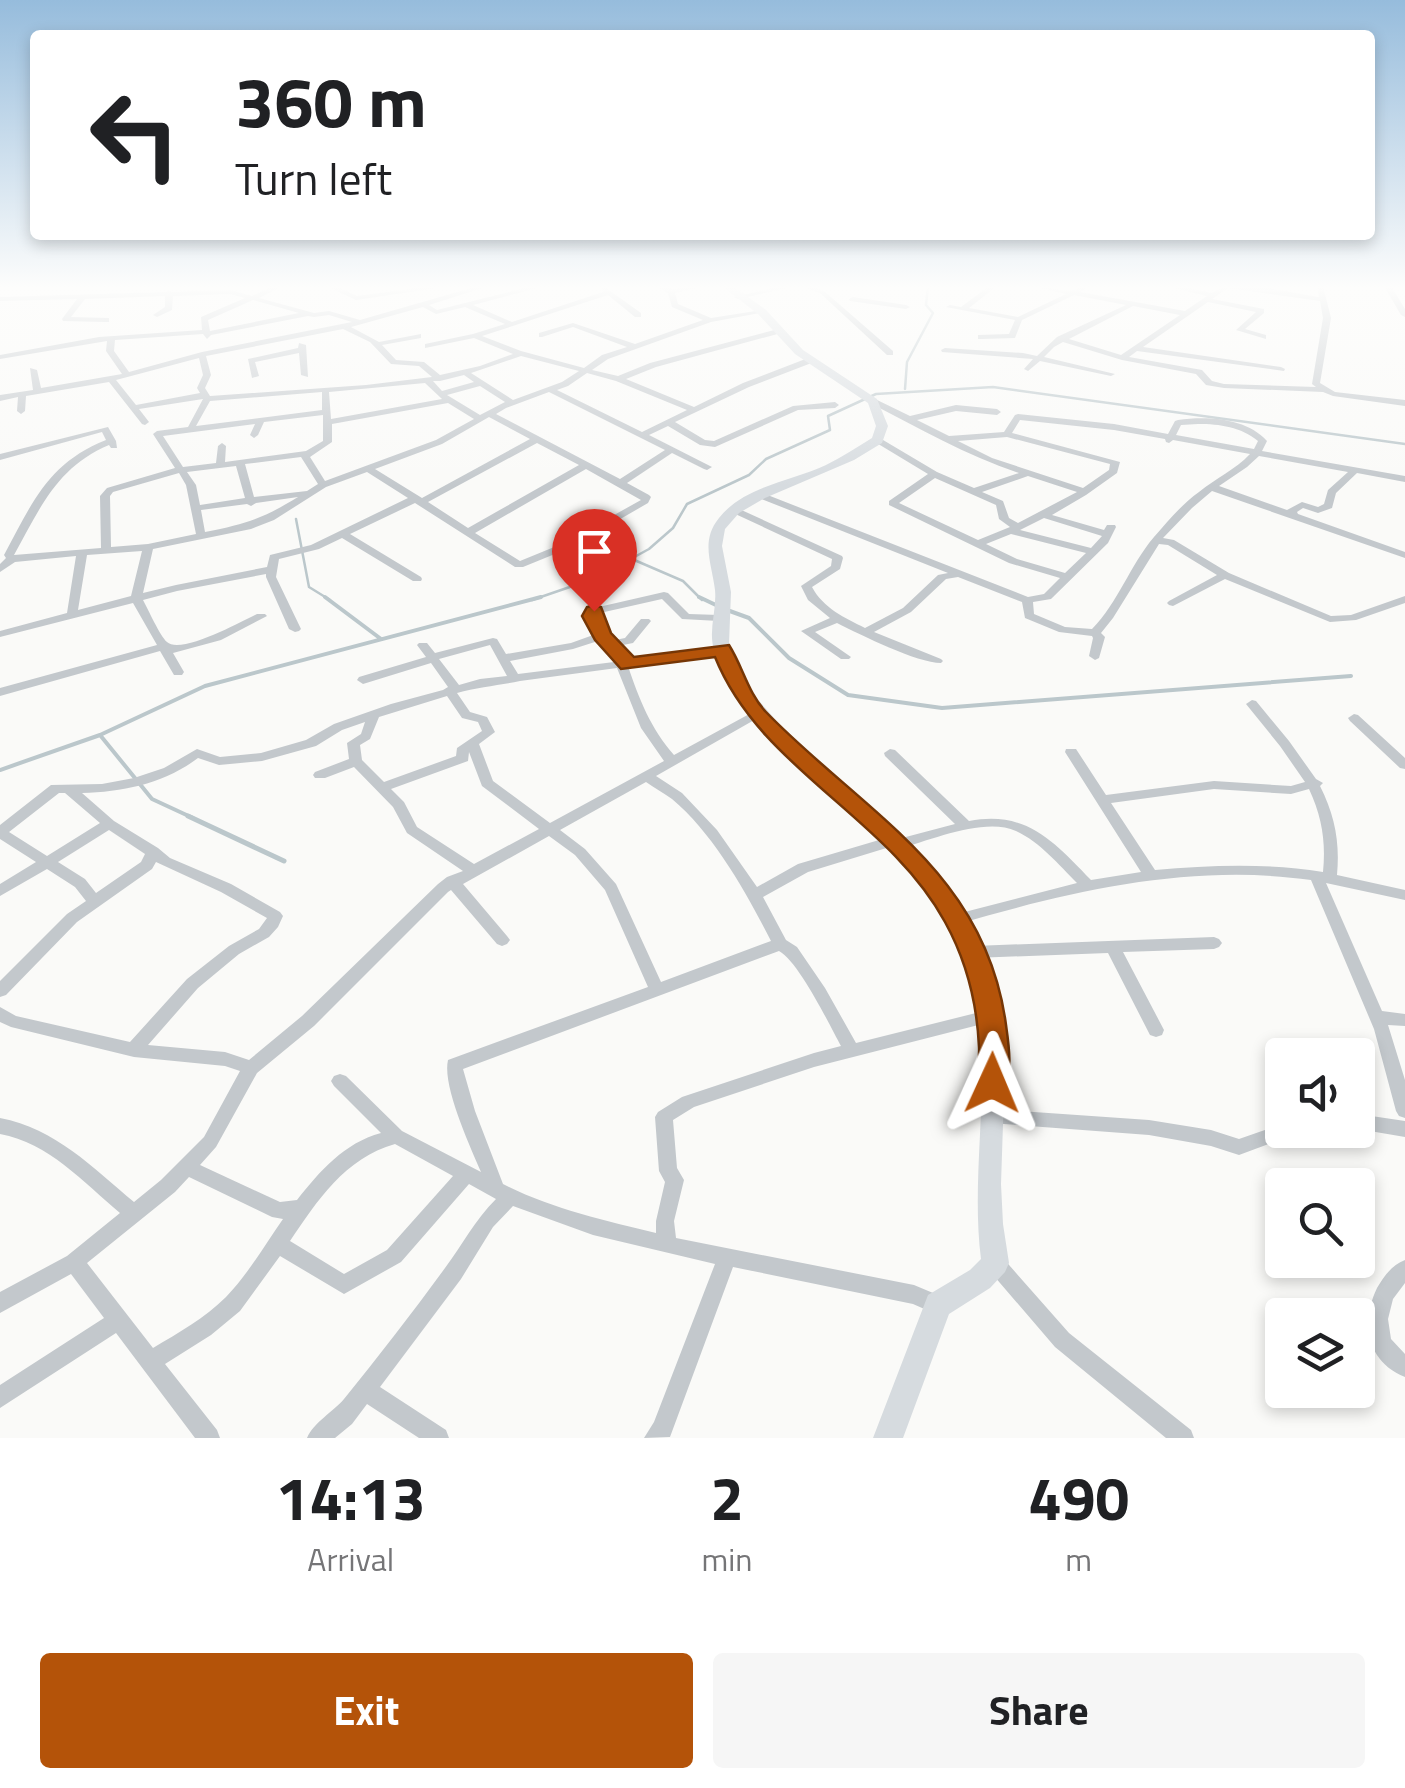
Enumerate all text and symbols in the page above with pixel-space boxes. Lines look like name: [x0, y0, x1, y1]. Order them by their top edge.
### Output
text: 360 m: [235, 48, 427, 154]
icon: left: [70, 70, 200, 200]
text: Turn left: [235, 144, 392, 212]
pin: [552, 509, 637, 612]
icon: arrive: [567, 524, 622, 579]
position arrow: [940, 1031, 1044, 1135]
map controls: [1265, 1038, 1375, 1408]
button: sound: [1265, 1038, 1375, 1148]
button: search: [1265, 1168, 1375, 1278]
button: layers: [1265, 1298, 1375, 1408]
text: 14:13: [276, 1452, 426, 1543]
text: 2: [710, 1452, 744, 1543]
text: 490: [1028, 1452, 1129, 1543]
text: Arrival: [307, 1535, 394, 1583]
text: min: [701, 1535, 752, 1583]
text: m: [1065, 1535, 1092, 1583]
button: Exit: [40, 1653, 693, 1768]
button: Share: [713, 1653, 1365, 1768]

